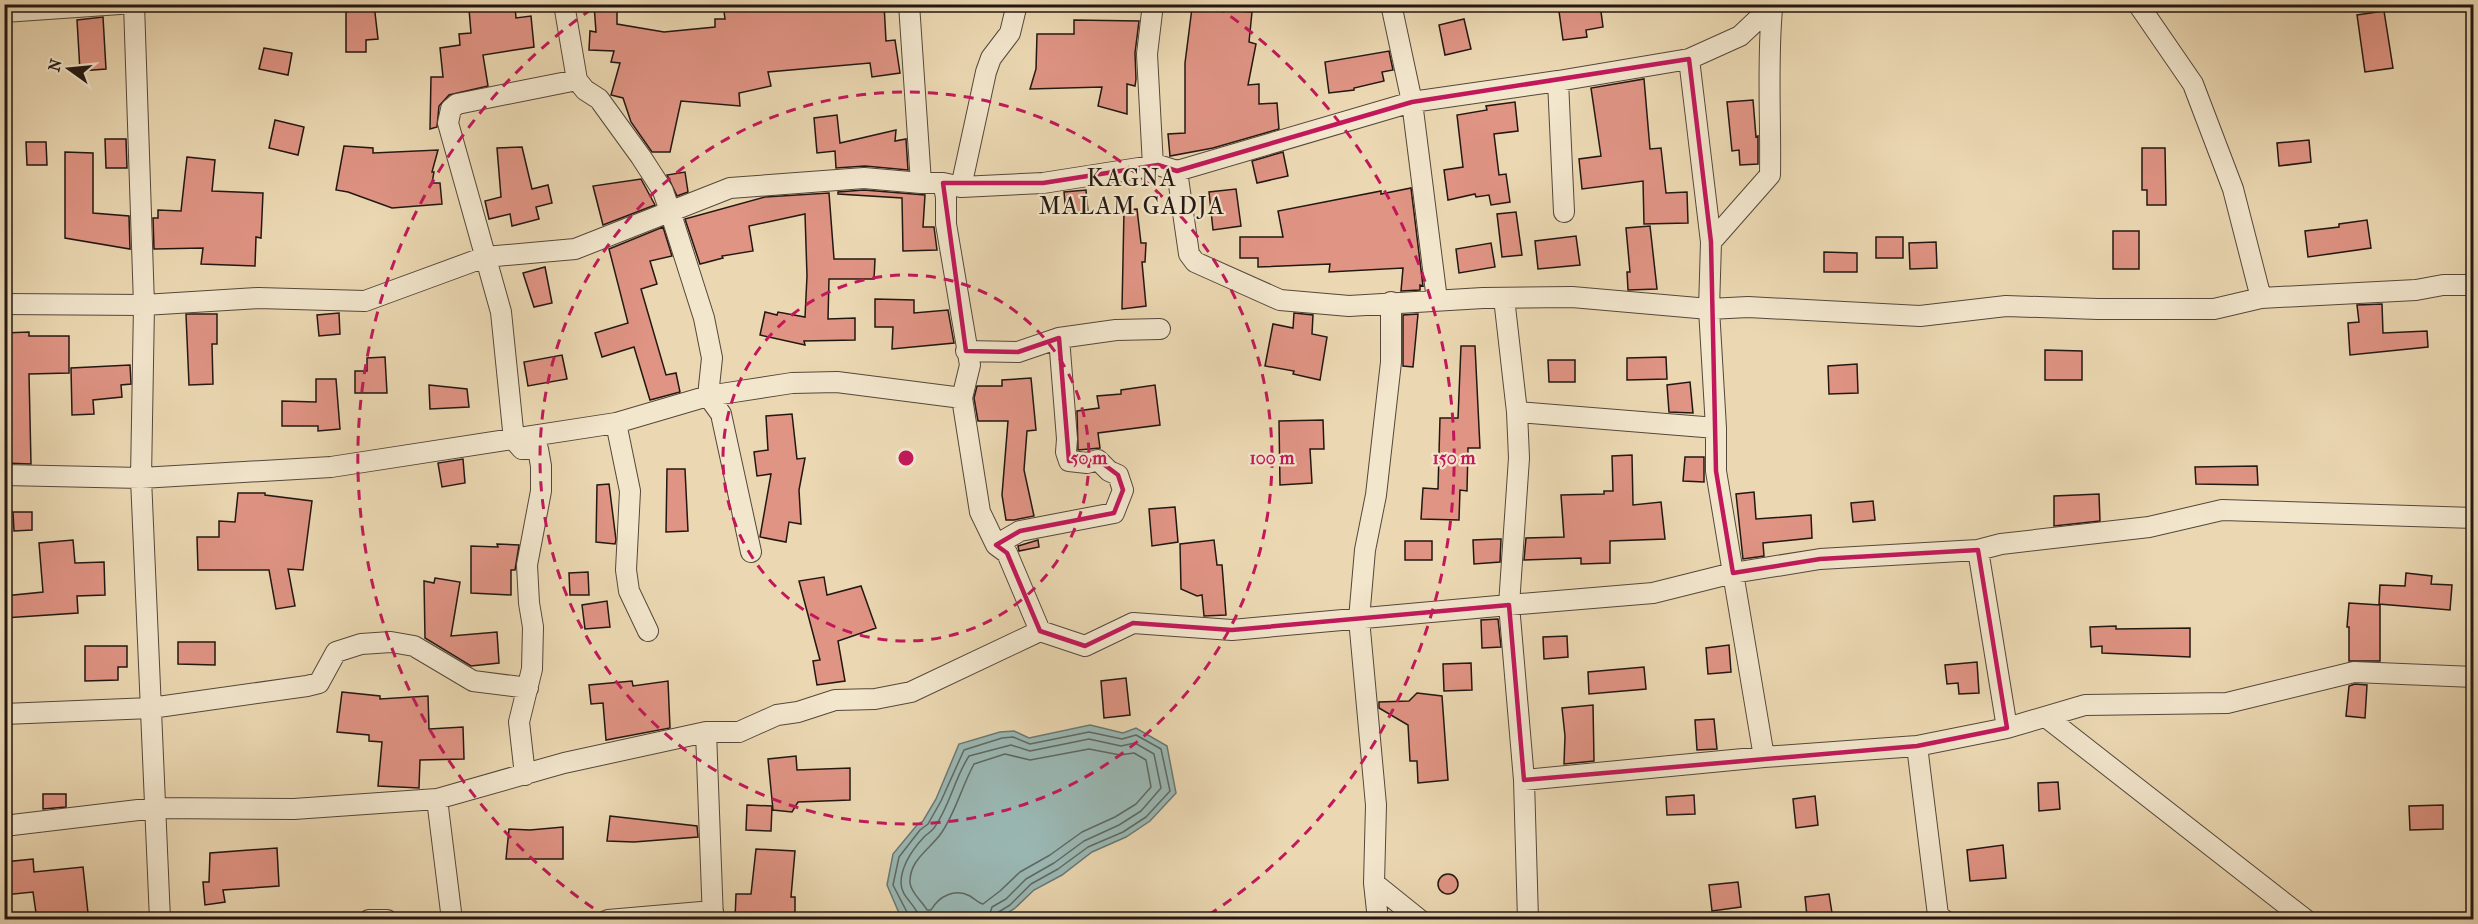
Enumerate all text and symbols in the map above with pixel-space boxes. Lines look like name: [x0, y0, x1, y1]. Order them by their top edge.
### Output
north arrow: [39, 39, 99, 99]
text: N: [44, 56, 66, 74]
district label: KAGNA MALAM GADJA: [1039, 164, 1225, 220]
centre of rings: [896, 448, 916, 468]
text: 50 m: [1071, 448, 1108, 469]
text: 100 m: [1249, 448, 1296, 469]
text: 150 m: [1433, 448, 1476, 469]

